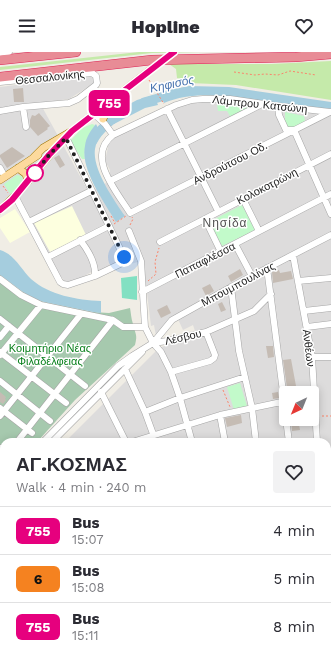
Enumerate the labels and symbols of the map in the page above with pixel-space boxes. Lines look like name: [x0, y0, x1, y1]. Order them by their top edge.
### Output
street label: Θεσσαλονίκης: [15, 67, 85, 88]
water label: Κηφισός: [149, 72, 196, 96]
line badge: 755: [86, 90, 132, 116]
street label: Λάμπρου Κατσώνη: [212, 93, 308, 116]
street label: Ανδρούτσου Οδ.: [191, 139, 270, 188]
unlabelled marker: [26, 164, 44, 182]
street label: Κολοκοτρώνη: [235, 166, 300, 207]
district label: Νησίδα: [202, 216, 248, 230]
street label: Παπαφλέσσα: [173, 239, 238, 281]
your location: [114, 247, 134, 267]
street label: Μπουμπουλίνας: [199, 260, 277, 309]
street label: Λέσβου: [163, 327, 203, 348]
street label: Ανθέων: [300, 329, 317, 368]
park label: Κοιμητήριο Νέας Φιλαδέλφειας: [9, 342, 91, 368]
north arrow: [279, 386, 319, 426]

